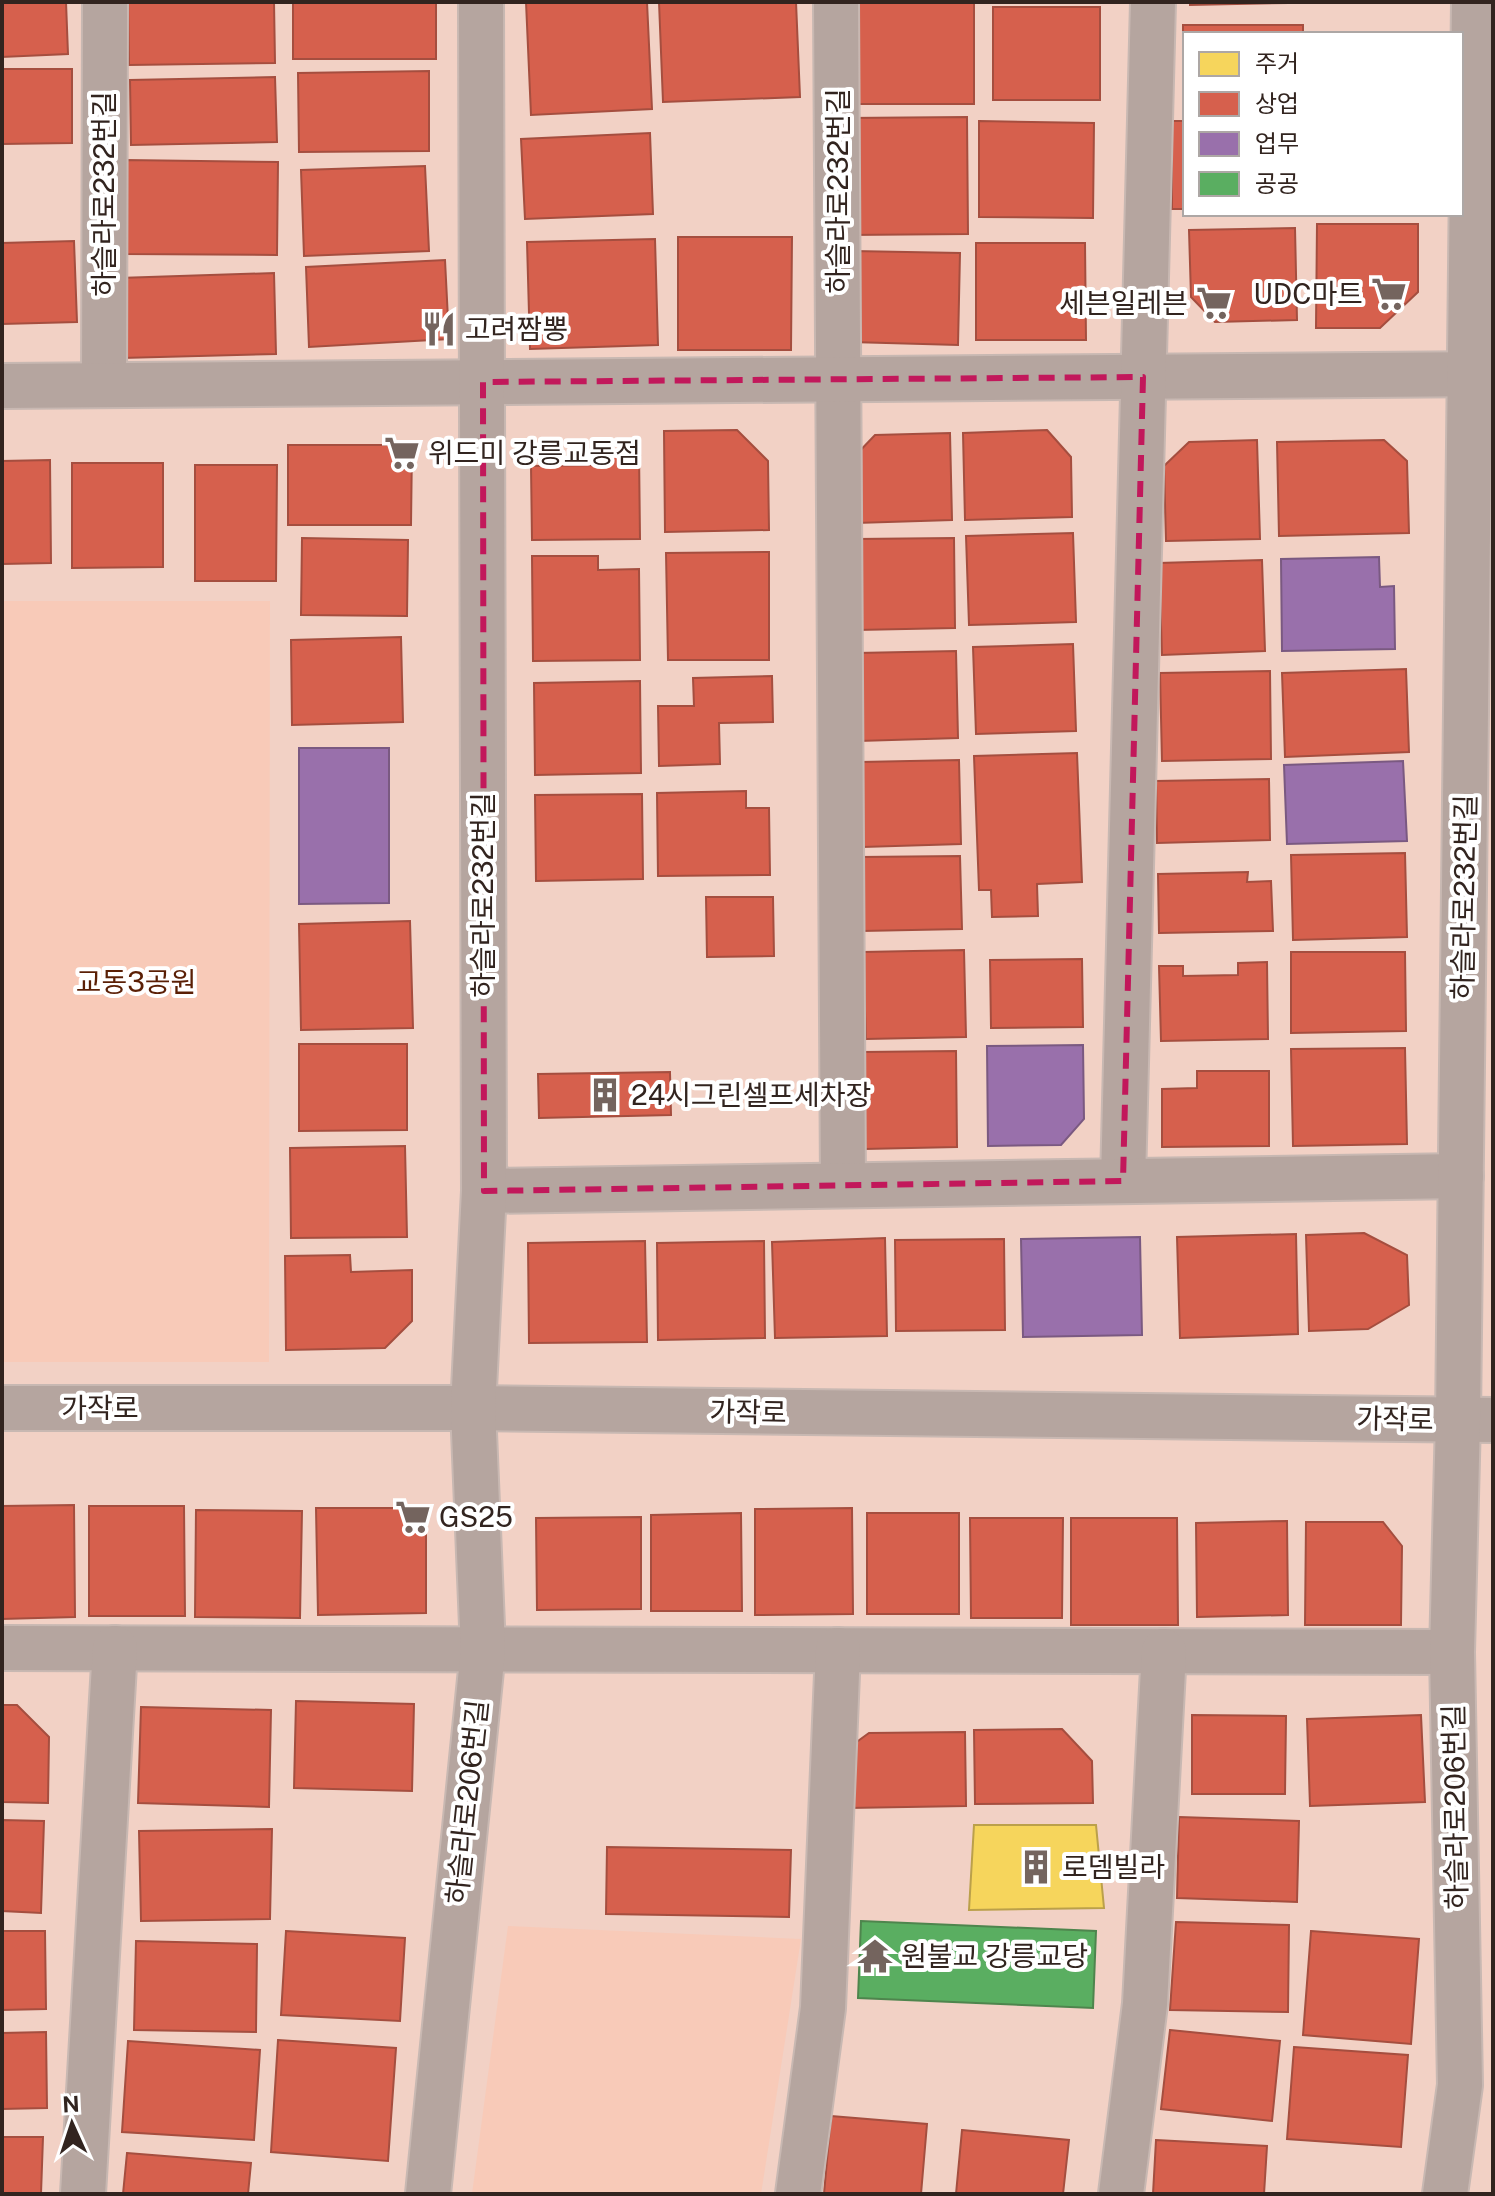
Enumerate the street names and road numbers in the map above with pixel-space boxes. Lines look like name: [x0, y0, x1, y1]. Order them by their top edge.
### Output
street label: 하슬라로232번길: [821, 88, 854, 294]
street label: 하슬라로232번길: [87, 91, 120, 297]
street label: 하슬라로232번길: [466, 792, 499, 998]
street label: 하슬라로232번길: [1445, 794, 1482, 1000]
street label: 가작로: [61, 1391, 139, 1424]
street label: 가작로: [709, 1394, 787, 1429]
street label: 가작로: [1356, 1401, 1434, 1436]
street label: 하슬라로206번길: [439, 1698, 494, 1906]
street label: 하슬라로206번길: [1436, 1704, 1473, 1910]

